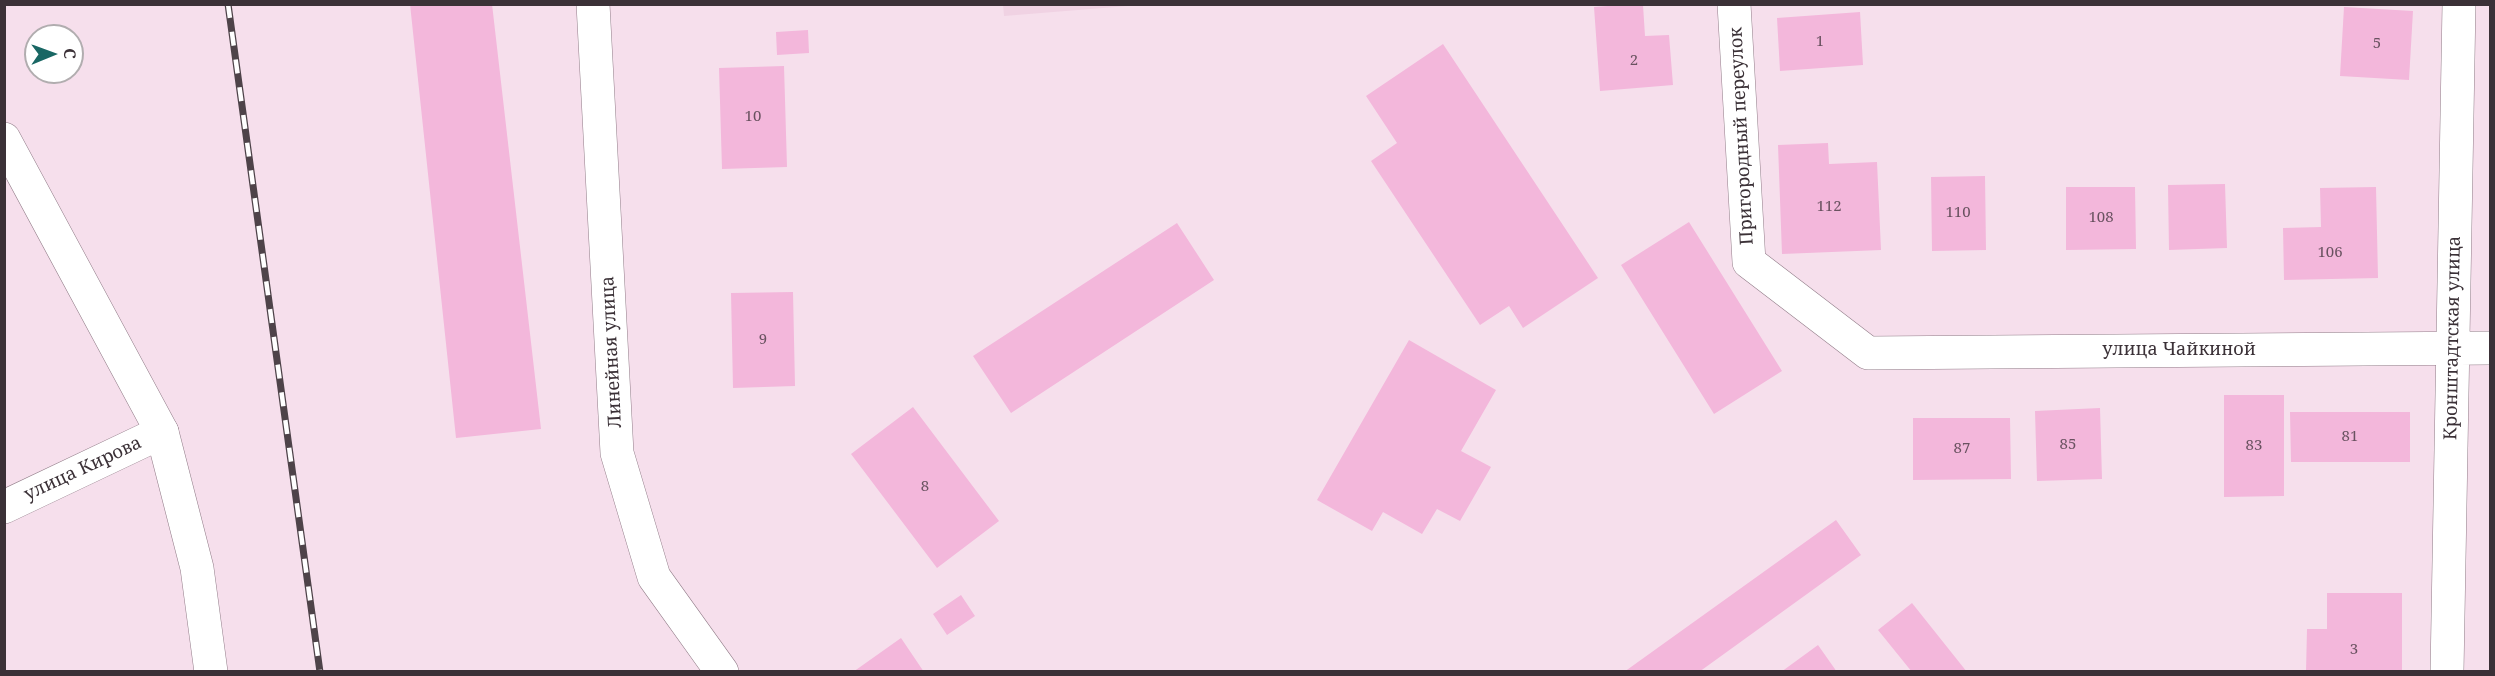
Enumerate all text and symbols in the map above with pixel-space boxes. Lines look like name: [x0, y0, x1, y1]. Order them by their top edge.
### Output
north arrow: [24, 24, 84, 84]
street label: Пригородный переулок: [1726, 26, 1758, 246]
house number: 1: [1816, 33, 1824, 51]
house number: 5: [2373, 35, 2381, 53]
text: С: [59, 48, 81, 59]
house number: 2: [1630, 52, 1638, 70]
house number: 10: [745, 108, 761, 126]
house number: 112: [1816, 198, 1842, 216]
house number: 110: [1945, 204, 1971, 222]
house number: 108: [2088, 209, 2114, 227]
street label: Кронштадтская улица: [2440, 236, 2466, 440]
house number: 106: [2317, 244, 2343, 262]
street label: Линейная улица: [597, 276, 627, 428]
house number: 9: [759, 331, 767, 349]
street label: улица Чайкиной: [2102, 339, 2256, 361]
house number: 81: [2342, 428, 2358, 446]
street label: улица Кирова: [21, 432, 145, 506]
house number: 85: [2060, 436, 2076, 454]
house number: 83: [2246, 437, 2262, 455]
house number: 87: [1954, 440, 1970, 458]
house number: 8: [921, 478, 929, 496]
house number: 3: [2350, 641, 2358, 659]

